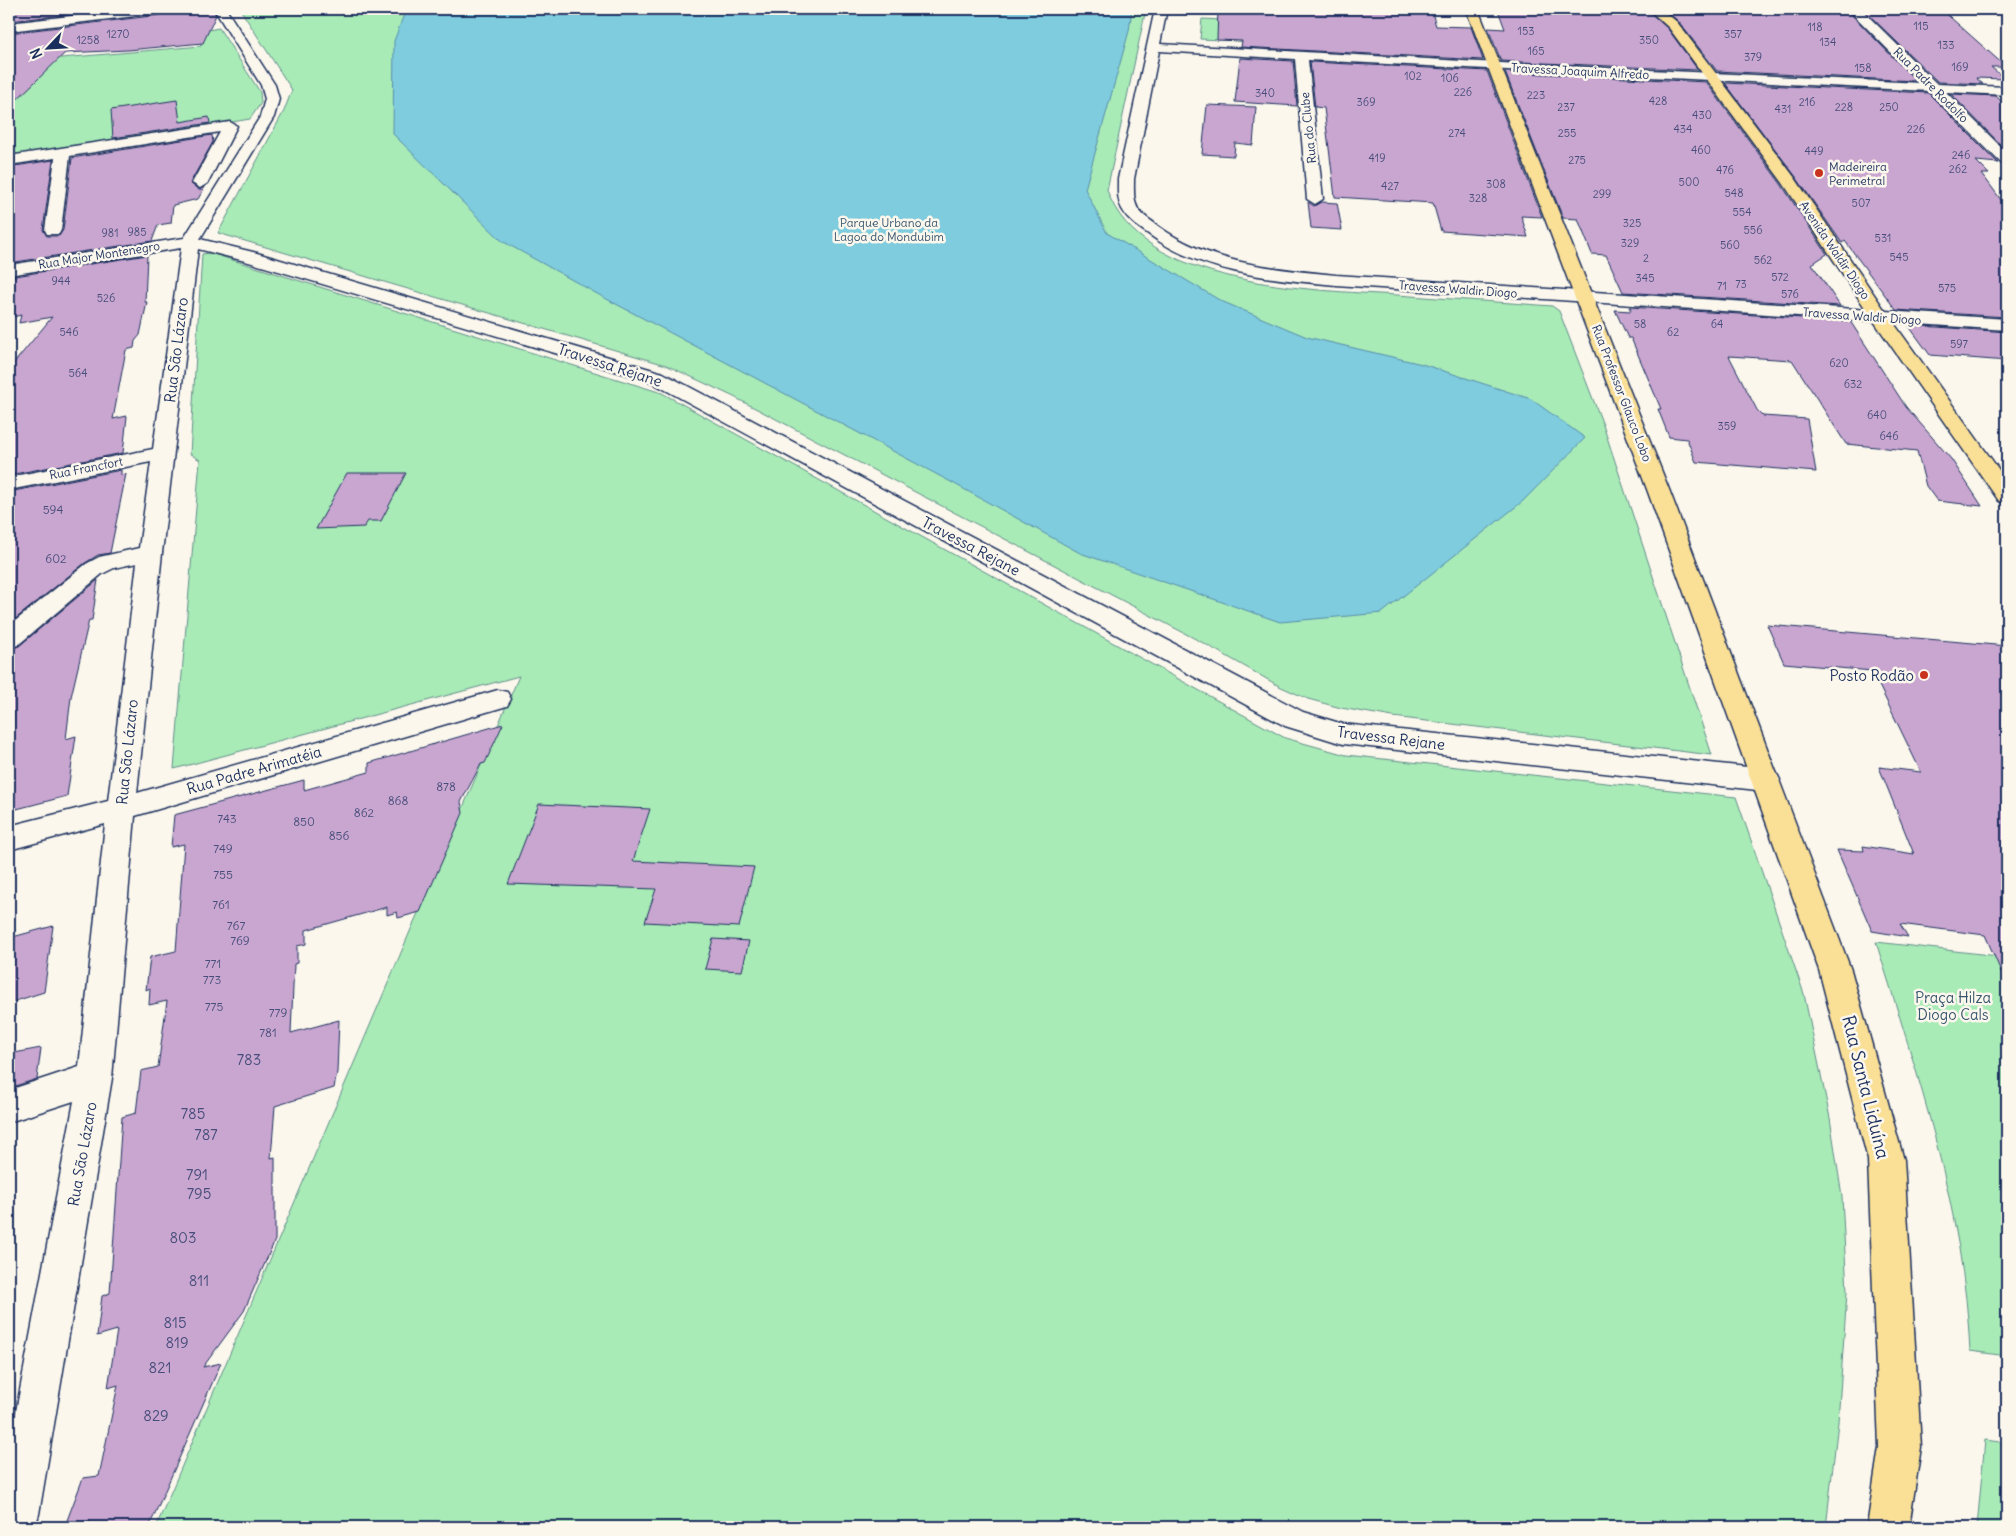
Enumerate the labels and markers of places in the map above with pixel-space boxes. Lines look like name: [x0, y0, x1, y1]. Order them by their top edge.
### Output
place label: Madeireira Perimetral: [1829, 159, 1887, 188]
marker: Madeireira Perimetral: [1813, 167, 1825, 179]
place label: Posto Rodão: [1829, 666, 1914, 685]
marker: Posto Rodão: [1918, 669, 1930, 681]

